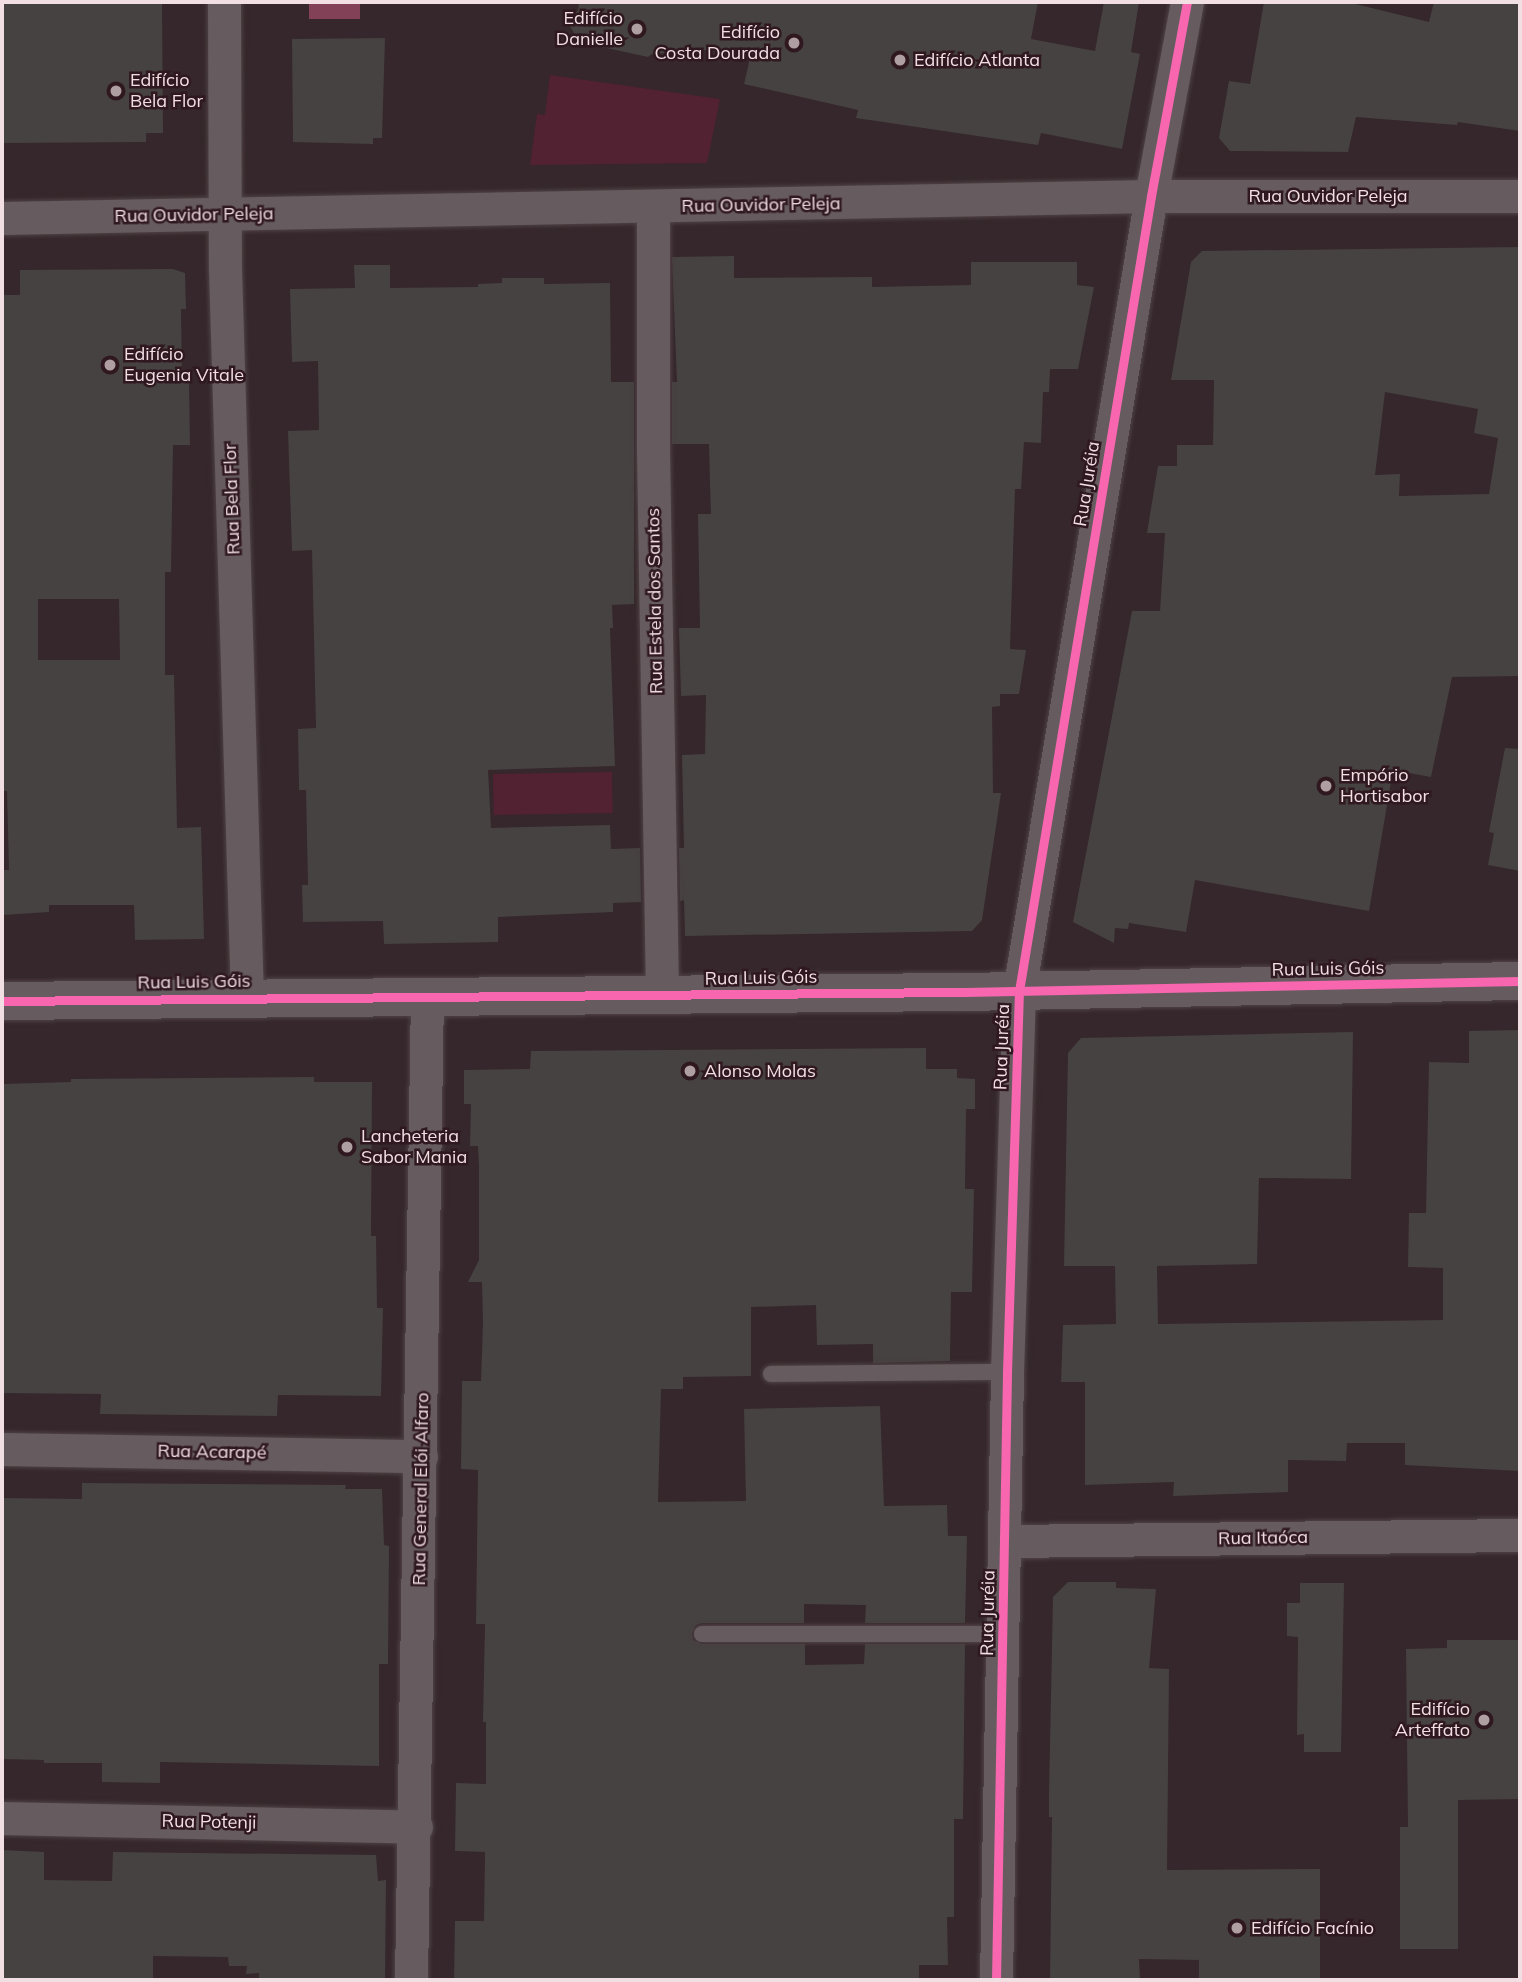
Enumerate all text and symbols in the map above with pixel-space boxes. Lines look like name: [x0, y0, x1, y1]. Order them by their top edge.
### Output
place label: Edifício Danielle: [556, 8, 623, 50]
marker: Edifício Danielle: [629, 21, 645, 37]
place label: Edifício Costa Dourada: [654, 22, 780, 64]
marker: Edifício Costa Dourada: [786, 35, 802, 51]
place label: Edifício Atlanta: [914, 49, 1040, 71]
marker: Edifício Atlanta: [892, 52, 908, 68]
place label: Edifício Bela Flor: [130, 70, 203, 112]
marker: Edifício Bela Flor: [108, 83, 124, 99]
street label: Rua Ouvidor Peleja: [1248, 185, 1408, 207]
street label: Rua Ouvidor Peleja: [681, 193, 841, 217]
street label: Rua Ouvidor Peleja: [114, 203, 274, 227]
place label: Edifício Eugenia Vitale: [124, 344, 244, 386]
marker: Edifício Eugenia Vitale: [102, 357, 118, 373]
street label: Rua Juréia: [1070, 440, 1104, 528]
street label: Rua Bela Flor: [219, 443, 245, 555]
street label: Rua Estela dos Santos: [643, 508, 667, 694]
place label: Empório Hortisabor: [1340, 765, 1429, 808]
marker: Empório Hortisabor: [1318, 778, 1334, 794]
street label: Rua Luis Góis: [1271, 957, 1385, 981]
street label: Rua Luis Góis: [704, 966, 818, 990]
street label: Rua Luis Góis: [137, 970, 251, 994]
street label: Rua Juréia: [990, 1004, 1014, 1090]
place label: Alonso Molas: [704, 1060, 816, 1082]
marker: Alonso Molas: [682, 1063, 698, 1079]
place label: Lancheteria Sabor Mania: [361, 1126, 467, 1168]
marker: Lancheteria Sabor Mania: [339, 1139, 355, 1155]
street label: Rua General Elói Alfaro: [409, 1392, 433, 1586]
street label: Rua Acarapé: [157, 1440, 267, 1464]
street label: Rua Itaóca: [1218, 1526, 1308, 1550]
street label: Rua Juréia: [976, 1570, 1000, 1656]
place label: Edifício Arteffato: [1395, 1699, 1470, 1742]
marker: Edifício Arteffato: [1476, 1712, 1492, 1728]
street label: Rua Potenji: [161, 1810, 257, 1834]
place label: Edifício Facínio: [1251, 1917, 1374, 1939]
marker: Edifício Facínio: [1229, 1920, 1245, 1936]

